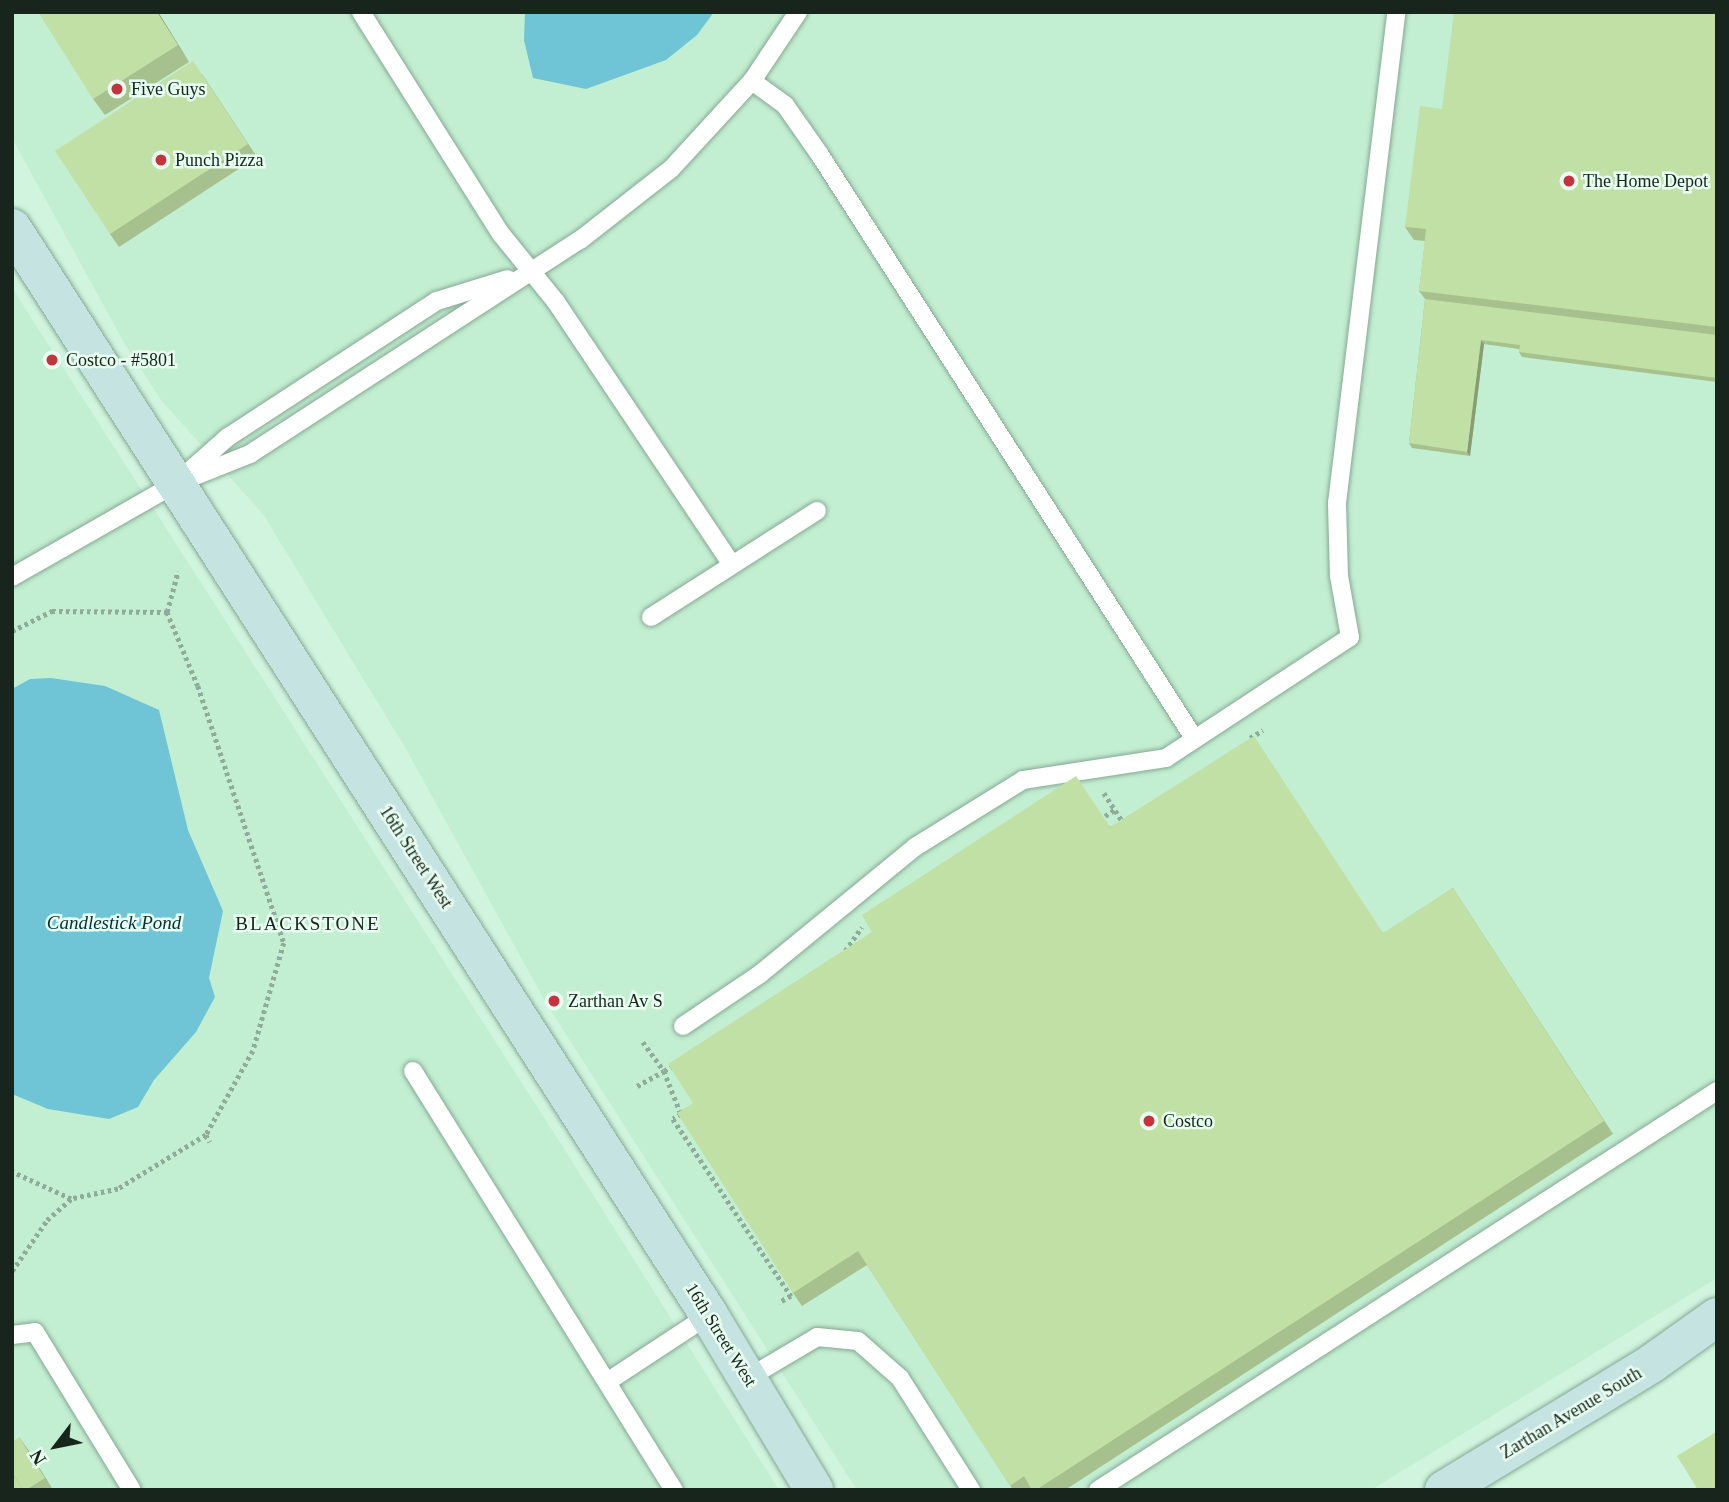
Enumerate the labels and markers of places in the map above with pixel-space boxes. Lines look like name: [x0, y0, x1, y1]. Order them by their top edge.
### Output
place label: Five Guys: [131, 78, 206, 100]
marker: Five Guys: [109, 81, 125, 97]
place label: Punch Pizza: [175, 149, 263, 171]
marker: Punch Pizza: [153, 152, 169, 168]
place label: The Home Depot: [1583, 170, 1708, 192]
marker: The Home Depot: [1561, 173, 1577, 189]
place label: Costco - #5801: [66, 349, 176, 371]
marker: Costco - #5801: [44, 352, 60, 368]
place label: Zarthan Av S: [568, 990, 664, 1012]
marker: Zarthan Av S: [546, 993, 562, 1009]
place label: Costco: [1163, 1110, 1213, 1132]
marker: Costco: [1141, 1113, 1157, 1129]

